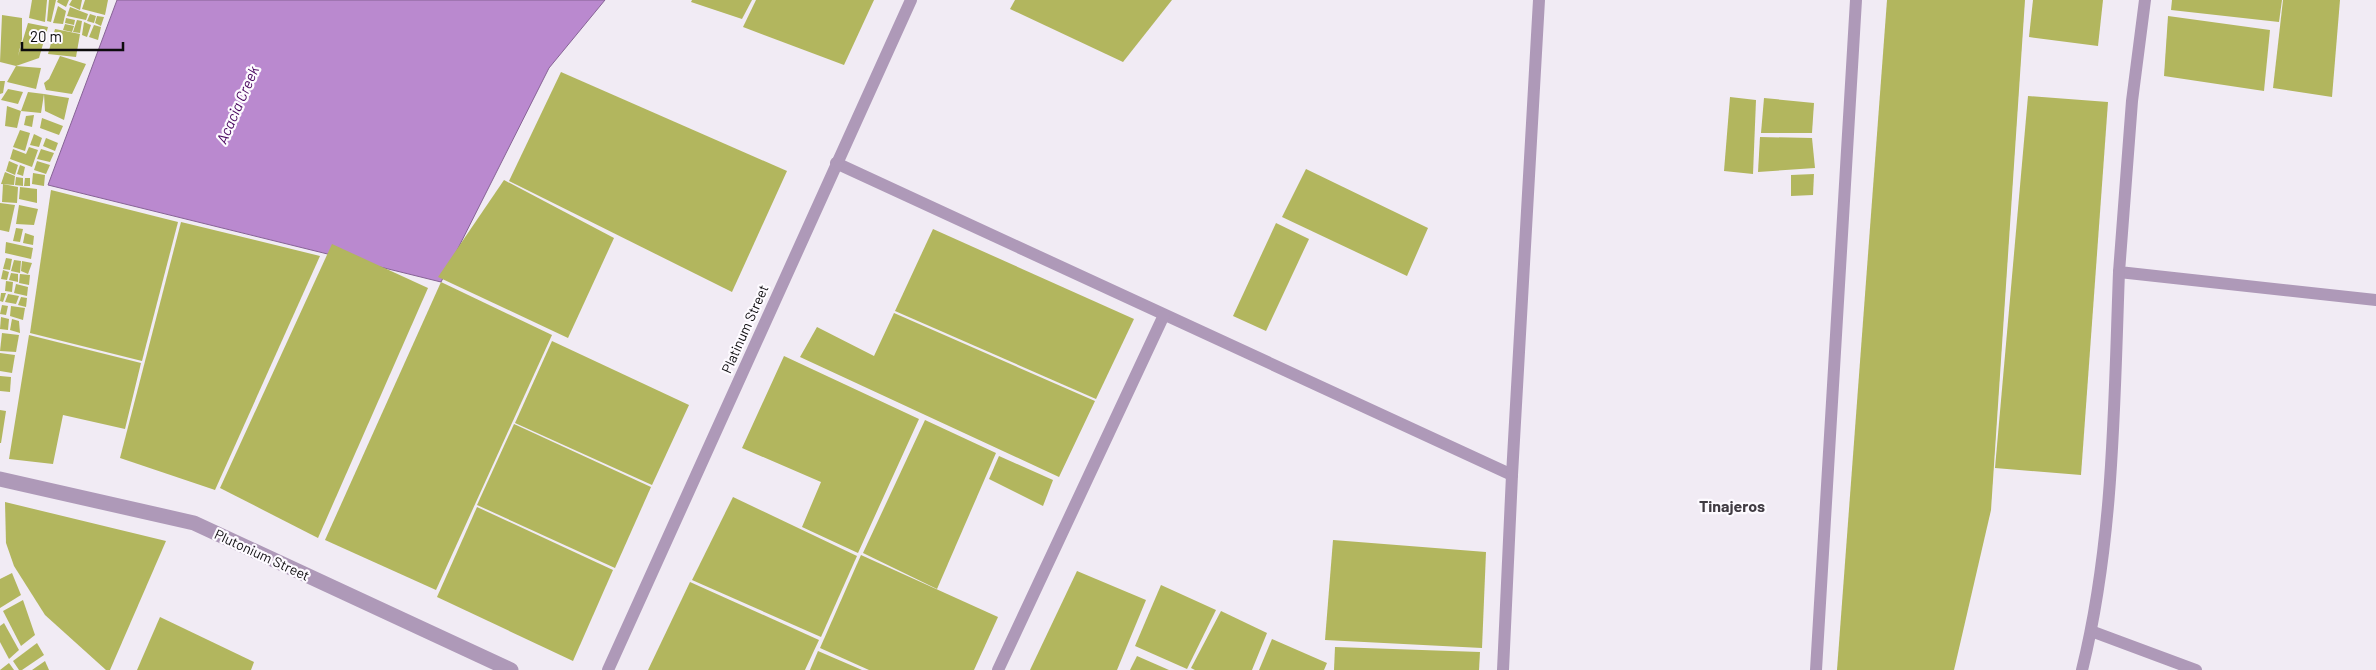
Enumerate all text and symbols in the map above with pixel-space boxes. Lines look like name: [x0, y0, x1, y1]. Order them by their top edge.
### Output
scale bar: [22, 20, 124, 52]
text: 20 m: [30, 27, 62, 45]
water label: Acacia Creek: [212, 62, 262, 146]
street label: Platinum Street: [717, 282, 772, 376]
district label: Tinajeros: [1699, 496, 1765, 515]
street label: Plutonium Street: [212, 525, 312, 584]

